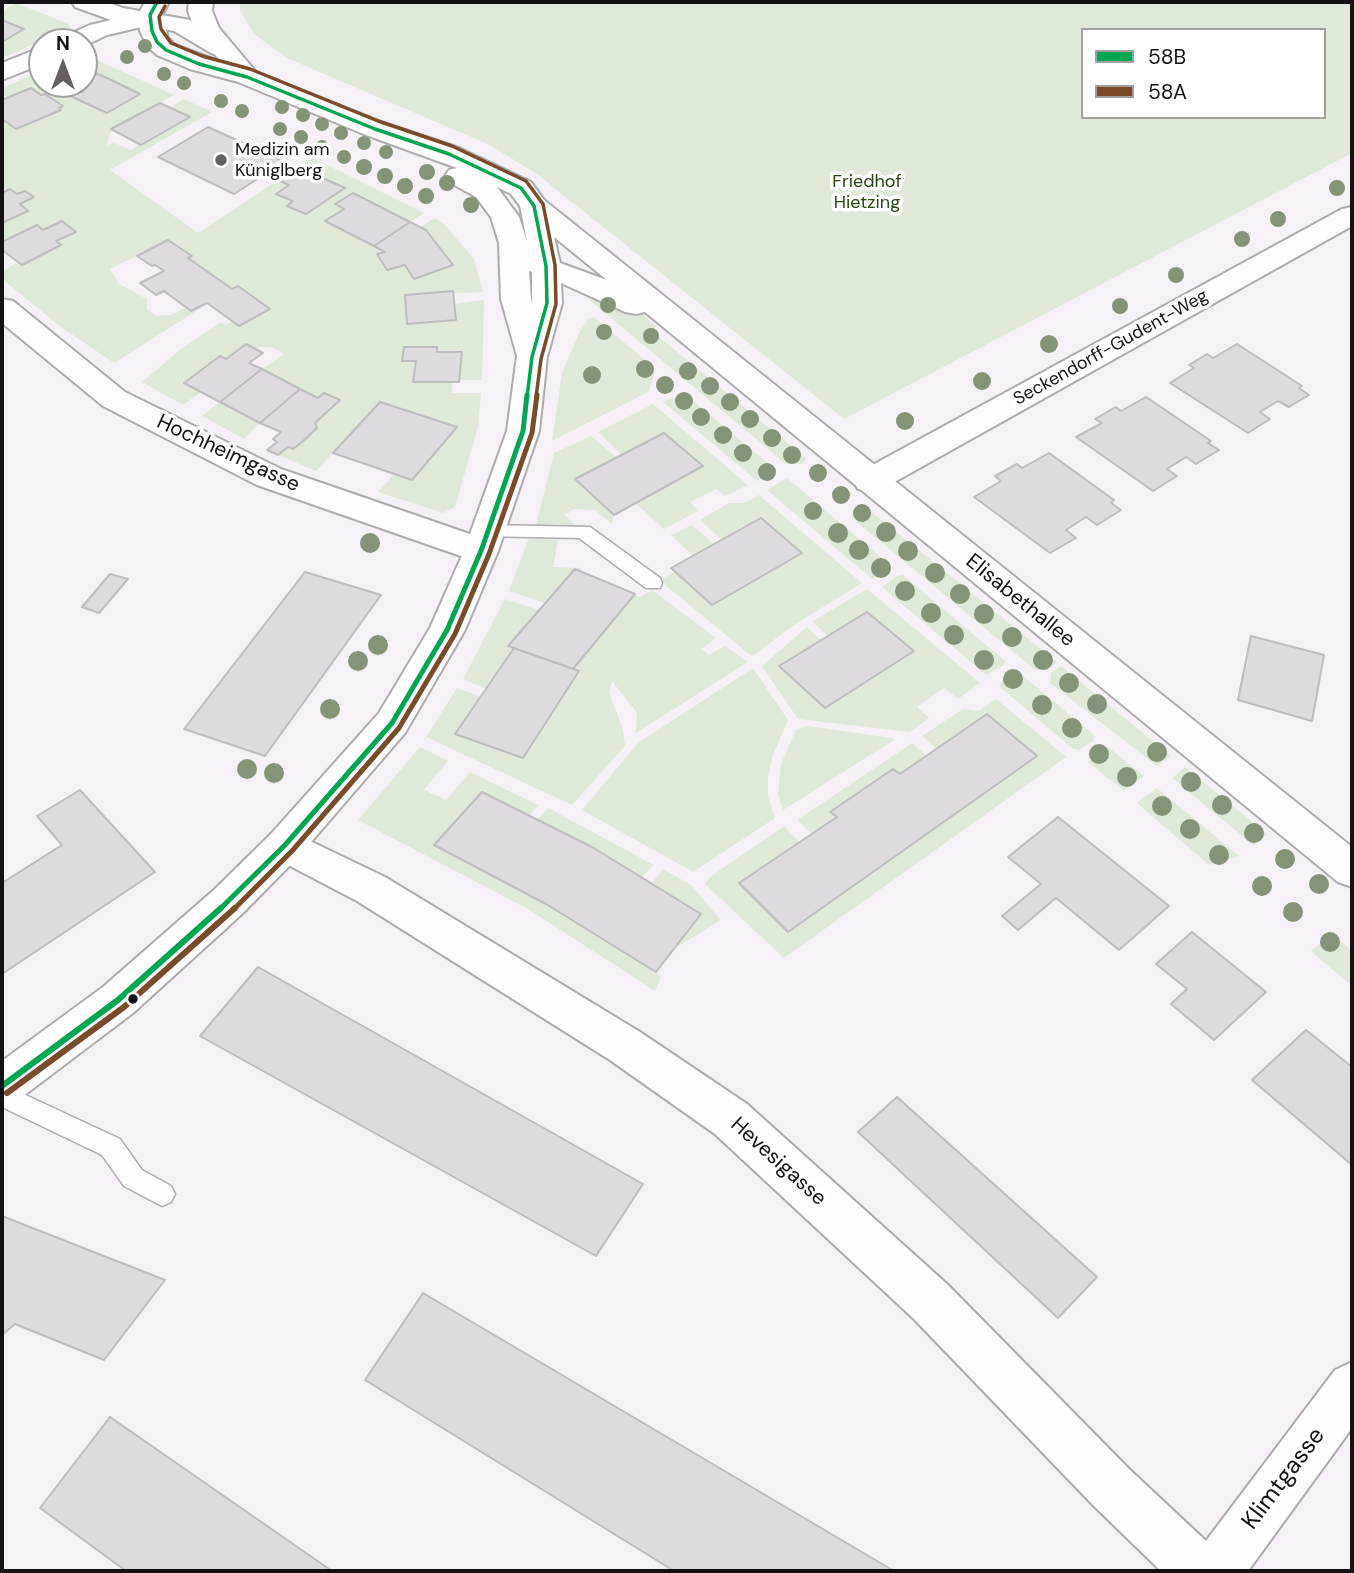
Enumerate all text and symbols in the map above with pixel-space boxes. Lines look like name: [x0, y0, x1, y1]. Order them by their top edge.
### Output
north arrow: [28, 28, 98, 98]
legend: [1081, 28, 1326, 119]
text: N: [56, 31, 70, 56]
text: 58B: [1148, 43, 1186, 71]
text: 58A: [1148, 78, 1187, 106]
place label: Medizin am Küniglberg: [235, 139, 329, 182]
marker: Medizin am Küniglberg: [213, 152, 229, 168]
park label: Friedhof Hietzing: [832, 171, 902, 214]
street label: Seckendorff-Gudent-Weg: [1010, 285, 1212, 411]
street label: Hochheimgasse: [153, 410, 303, 498]
street label: Elisabethallee: [960, 549, 1080, 653]
unlabelled marker: [126, 992, 140, 1006]
street label: Hevesigasse: [725, 1112, 831, 1212]
street label: Klimtgasse: [1236, 1422, 1332, 1536]

